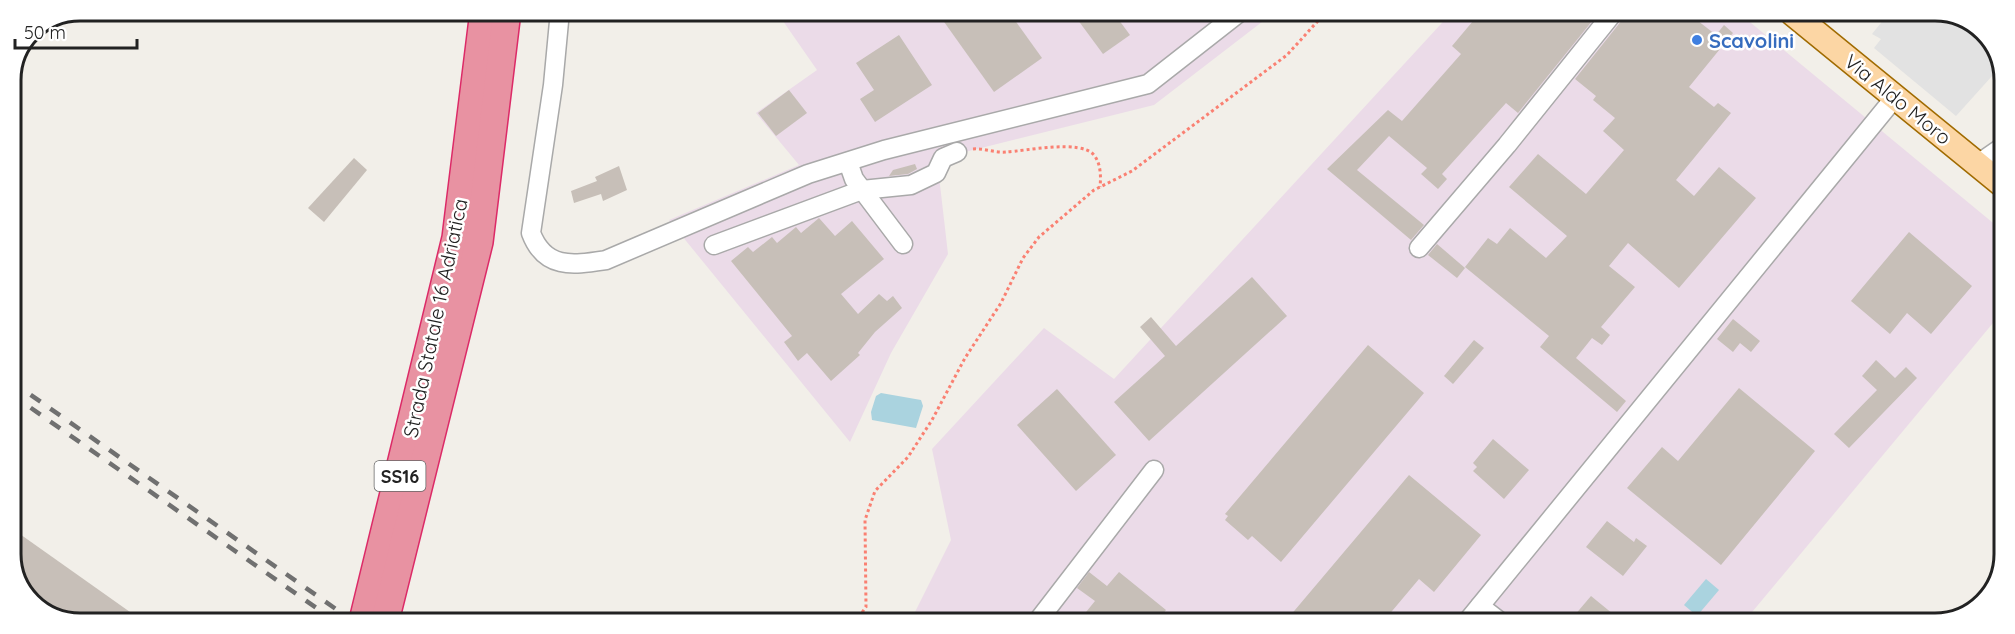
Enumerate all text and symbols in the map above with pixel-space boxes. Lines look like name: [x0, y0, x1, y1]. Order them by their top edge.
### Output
scale bar: [15, 12, 136, 50]
text: 50 m: [24, 21, 66, 44]
place label: Scavolini: [1709, 28, 1794, 53]
marker: Scavolini: [1690, 33, 1704, 47]
street label: Via Aldo Moro: [1840, 48, 1956, 150]
street label: Strada Statale 16 Adriatica: [397, 196, 473, 440]
road number: SS16: [374, 461, 426, 491]

